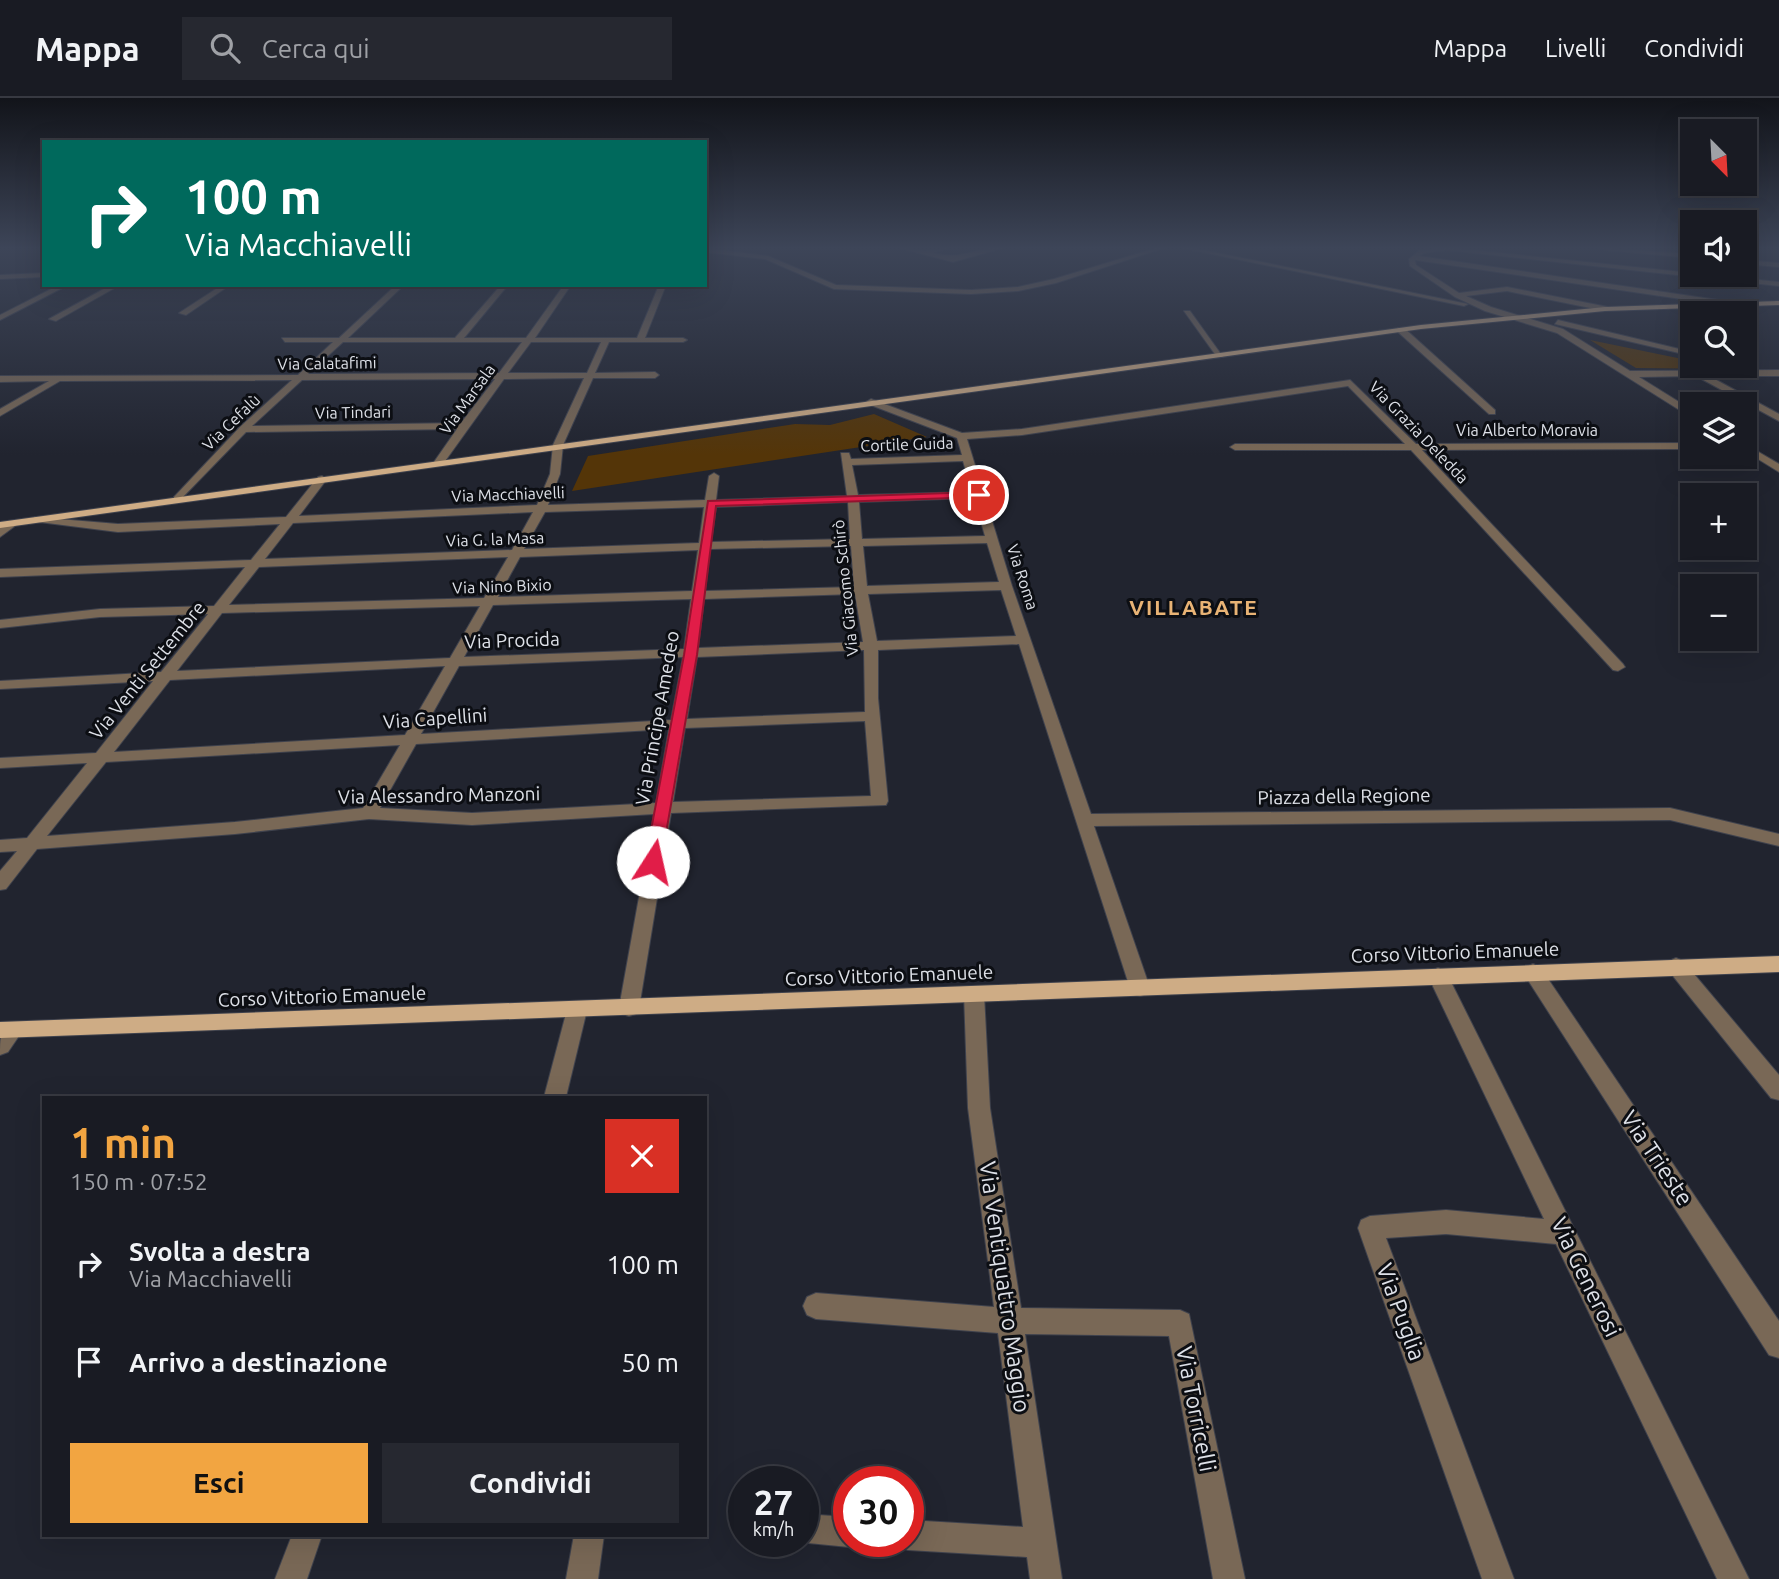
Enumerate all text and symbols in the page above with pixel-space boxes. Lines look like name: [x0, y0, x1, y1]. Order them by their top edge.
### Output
search box: [182, 17, 672, 80]
icon: search: [206, 29, 244, 67]
text: Mappa: [35, 30, 140, 67]
text: Cerca qui: [262, 34, 370, 63]
text: Mappa: [1433, 35, 1507, 62]
text: Livelli: [1545, 35, 1606, 62]
text: Condividi: [1644, 35, 1744, 62]
north arrow: [1680, 119, 1757, 196]
map controls: [1680, 119, 1757, 651]
icon: right: [70, 168, 161, 259]
text: 100 m: [185, 168, 322, 223]
button: sound: [1680, 210, 1757, 287]
text: Via Macchiavelli: [185, 226, 412, 262]
button: search: [1680, 301, 1757, 378]
street label: Via Calatafimi: [277, 353, 377, 373]
street label: Via Marsala: [436, 360, 498, 438]
street label: Via Grazia Deledda: [1366, 377, 1472, 487]
street label: Via Cefalù: [199, 390, 263, 454]
button: layers: [1680, 392, 1757, 469]
street label: Via Tindari: [315, 402, 391, 422]
street label: Via Alberto Moravia: [1456, 421, 1598, 439]
street label: Cortile Guida: [860, 433, 954, 455]
pin: [949, 465, 1009, 525]
icon: arrive: [960, 476, 998, 514]
street label: Via Macchiavelli: [451, 483, 565, 505]
button: +: [1680, 483, 1757, 560]
street label: Via Giacomo Schirò: [829, 519, 861, 657]
street label: Via G. la Masa: [446, 528, 544, 550]
street label: Via Roma: [1004, 542, 1042, 612]
button: −: [1680, 574, 1757, 651]
street label: Via Nino Bixio: [452, 575, 552, 597]
district label: VILLABATE: [1129, 595, 1259, 619]
street label: Via Venti Settembre: [84, 596, 210, 744]
street label: Via Procida: [464, 627, 560, 653]
street label: Via Principe Amedeo: [631, 629, 683, 807]
street label: Via Capellini: [382, 703, 488, 733]
street label: Via Alessandro Manzoni: [338, 782, 540, 808]
street label: Piazza della Regione: [1257, 783, 1431, 809]
position arrow: [616, 825, 690, 899]
street label: Corso Vittorio Emanuele: [1350, 937, 1560, 967]
street label: Corso Vittorio Emanuele: [784, 960, 994, 990]
street label: Corso Vittorio Emanuele: [217, 981, 427, 1011]
street label: Via Trieste: [1617, 1106, 1698, 1210]
text: 1 min: [70, 1119, 176, 1166]
button: close: [605, 1119, 679, 1193]
street label: Via Ventiquattro Maggio: [975, 1160, 1036, 1414]
text: 150 m · 07:52: [70, 1169, 208, 1194]
street label: Via Generosi: [1547, 1213, 1626, 1340]
text: Svolta a destra: [129, 1237, 311, 1266]
icon: right: [70, 1245, 108, 1283]
text: 100 m: [607, 1250, 679, 1279]
street label: Via Puglia: [1372, 1260, 1431, 1364]
text: Via Macchiavelli: [129, 1266, 292, 1291]
icon: arrive: [70, 1343, 108, 1381]
street label: Via Torricelli: [1172, 1344, 1221, 1474]
text: Arrivo a destinazione: [129, 1348, 388, 1377]
text: 50 m: [621, 1348, 679, 1377]
button: Esci: [70, 1443, 368, 1523]
button: Condividi: [382, 1443, 679, 1523]
speed limit sign: 30: [833, 1466, 924, 1557]
text: 27: [754, 1482, 793, 1522]
text: km/h: [753, 1519, 794, 1539]

